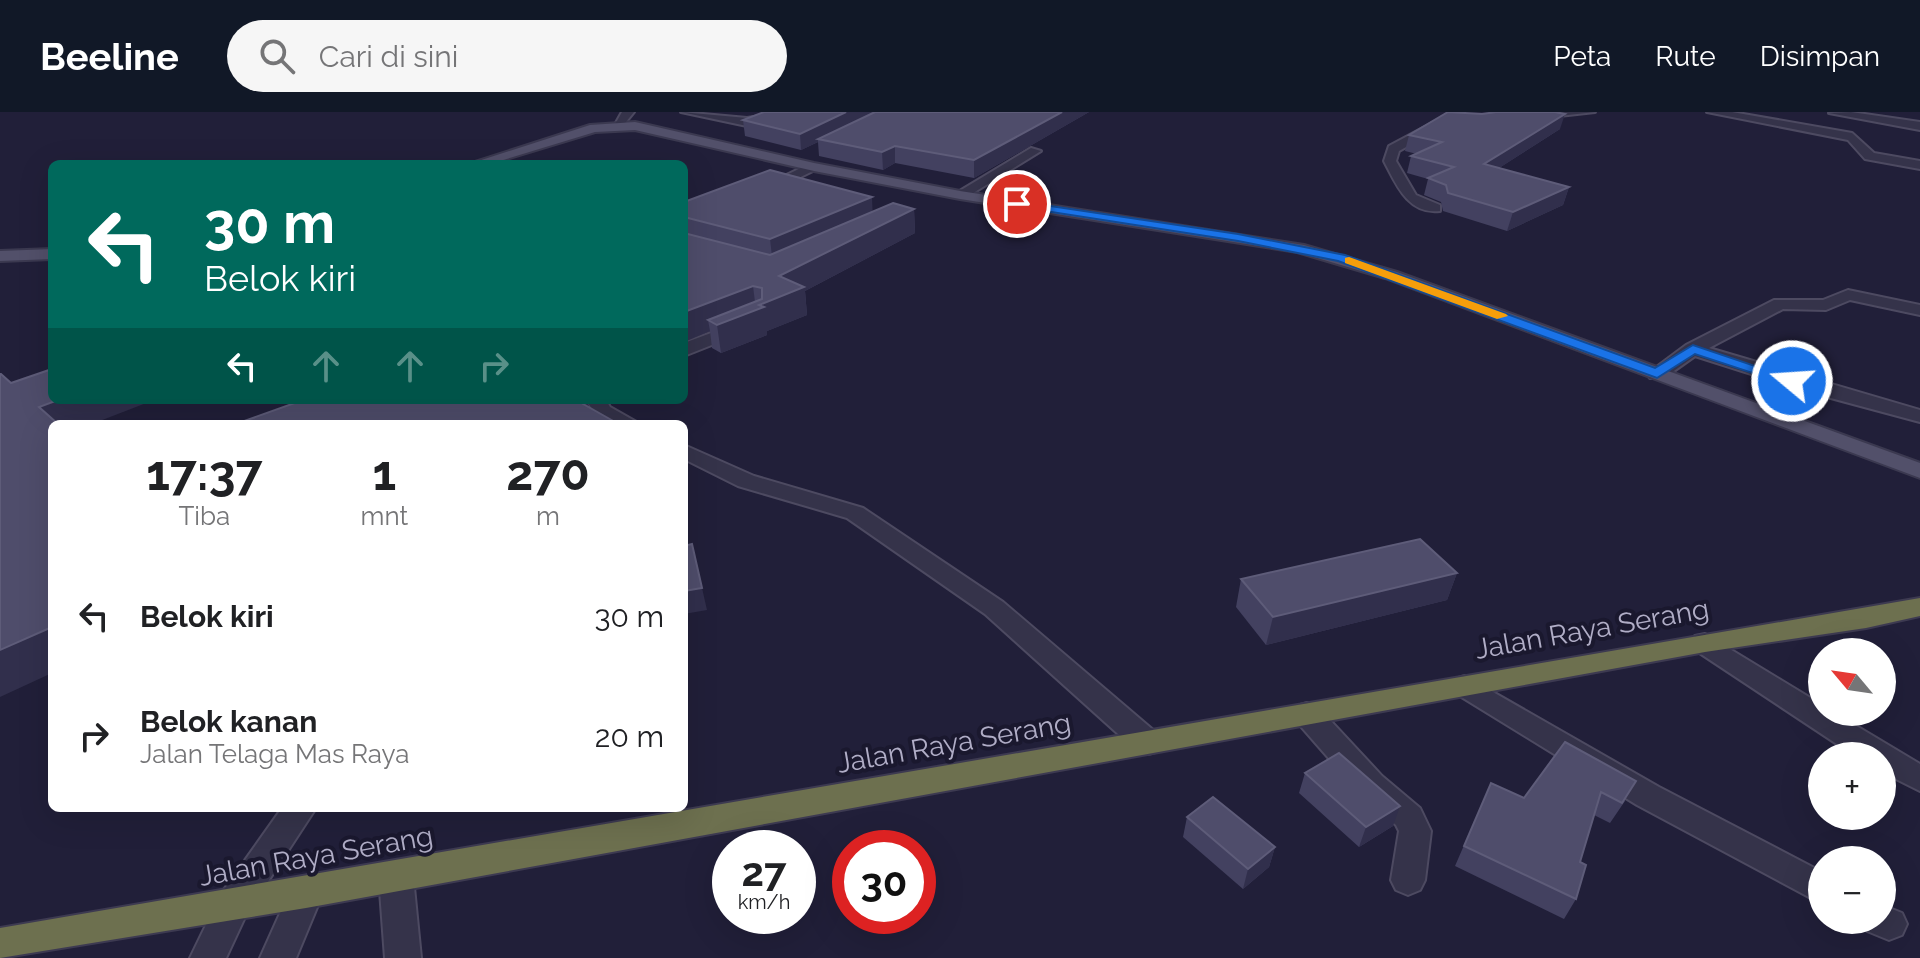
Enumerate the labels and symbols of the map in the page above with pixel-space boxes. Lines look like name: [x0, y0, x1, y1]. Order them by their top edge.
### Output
pin: [983, 170, 1051, 238]
position arrow: [1750, 339, 1834, 423]
street label: Jalan Raya Serang: [1472, 592, 1712, 666]
north arrow: [1808, 638, 1896, 726]
street label: Jalan Raya Serang: [834, 706, 1074, 780]
street label: Jalan Raya Serang: [196, 819, 436, 893]
speed limit sign: 30: [832, 830, 936, 934]

